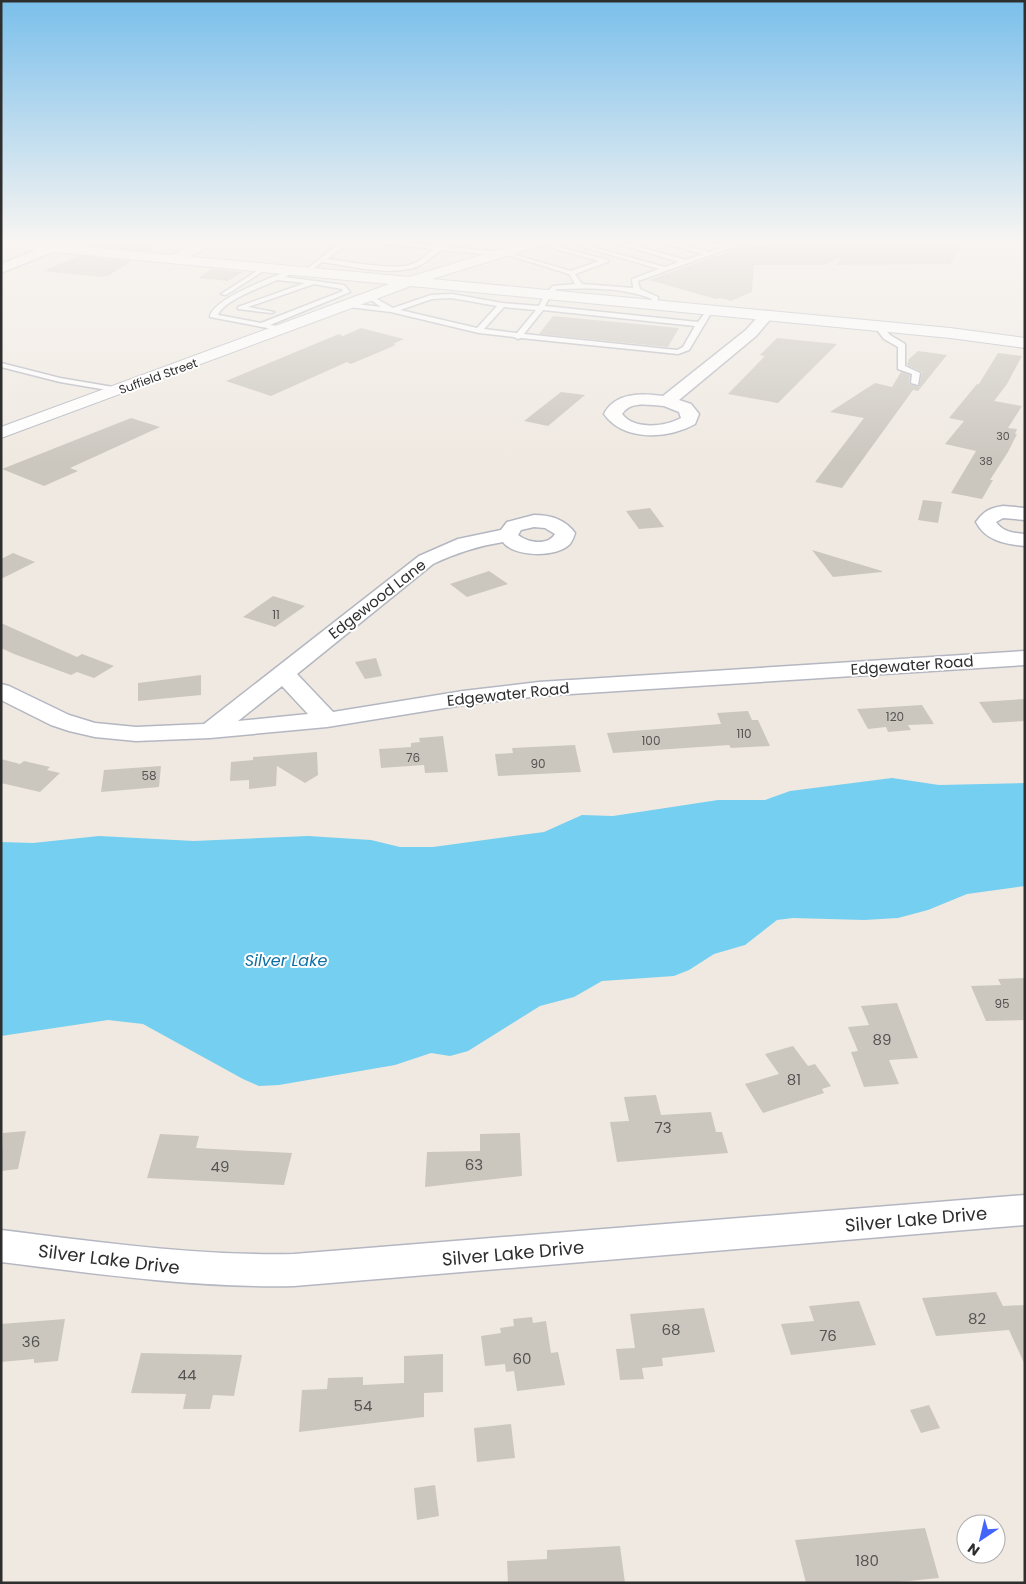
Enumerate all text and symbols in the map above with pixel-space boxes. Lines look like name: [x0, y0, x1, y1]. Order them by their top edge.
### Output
street label: Suffield Street: [116, 354, 200, 398]
house number: 30: [996, 428, 1010, 444]
house number: 38: [979, 453, 993, 469]
street label: Edgewood Lane: [324, 554, 430, 644]
house number: 11: [272, 606, 280, 623]
street label: Edgewater Road: [850, 650, 974, 680]
street label: Edgewater Road: [446, 677, 570, 711]
house number: 120: [886, 708, 904, 725]
house number: 110: [736, 725, 752, 742]
house number: 100: [642, 732, 660, 749]
house number: 76: [406, 749, 420, 766]
house number: 90: [530, 755, 546, 772]
house number: 58: [141, 767, 157, 784]
water label: Silver Lake: [245, 949, 327, 972]
house number: 95: [994, 995, 1010, 1012]
house number: 89: [873, 1029, 891, 1050]
house number: 81: [787, 1069, 801, 1090]
house number: 73: [654, 1117, 672, 1138]
house number: 63: [465, 1154, 483, 1175]
house number: 49: [211, 1156, 229, 1177]
street label: Silver Lake Drive: [844, 1200, 988, 1238]
street label: Silver Lake Drive: [441, 1234, 585, 1272]
street label: Silver Lake Drive: [37, 1238, 181, 1280]
house number: 82: [968, 1308, 986, 1329]
house number: 68: [662, 1319, 681, 1340]
house number: 76: [819, 1325, 837, 1346]
house number: 36: [22, 1331, 40, 1352]
house number: 60: [513, 1348, 531, 1369]
house number: 44: [178, 1364, 196, 1385]
house number: 54: [354, 1395, 372, 1416]
north arrow: [956, 1514, 1006, 1564]
text: N: [963, 1538, 984, 1561]
house number: 180: [855, 1550, 879, 1571]

